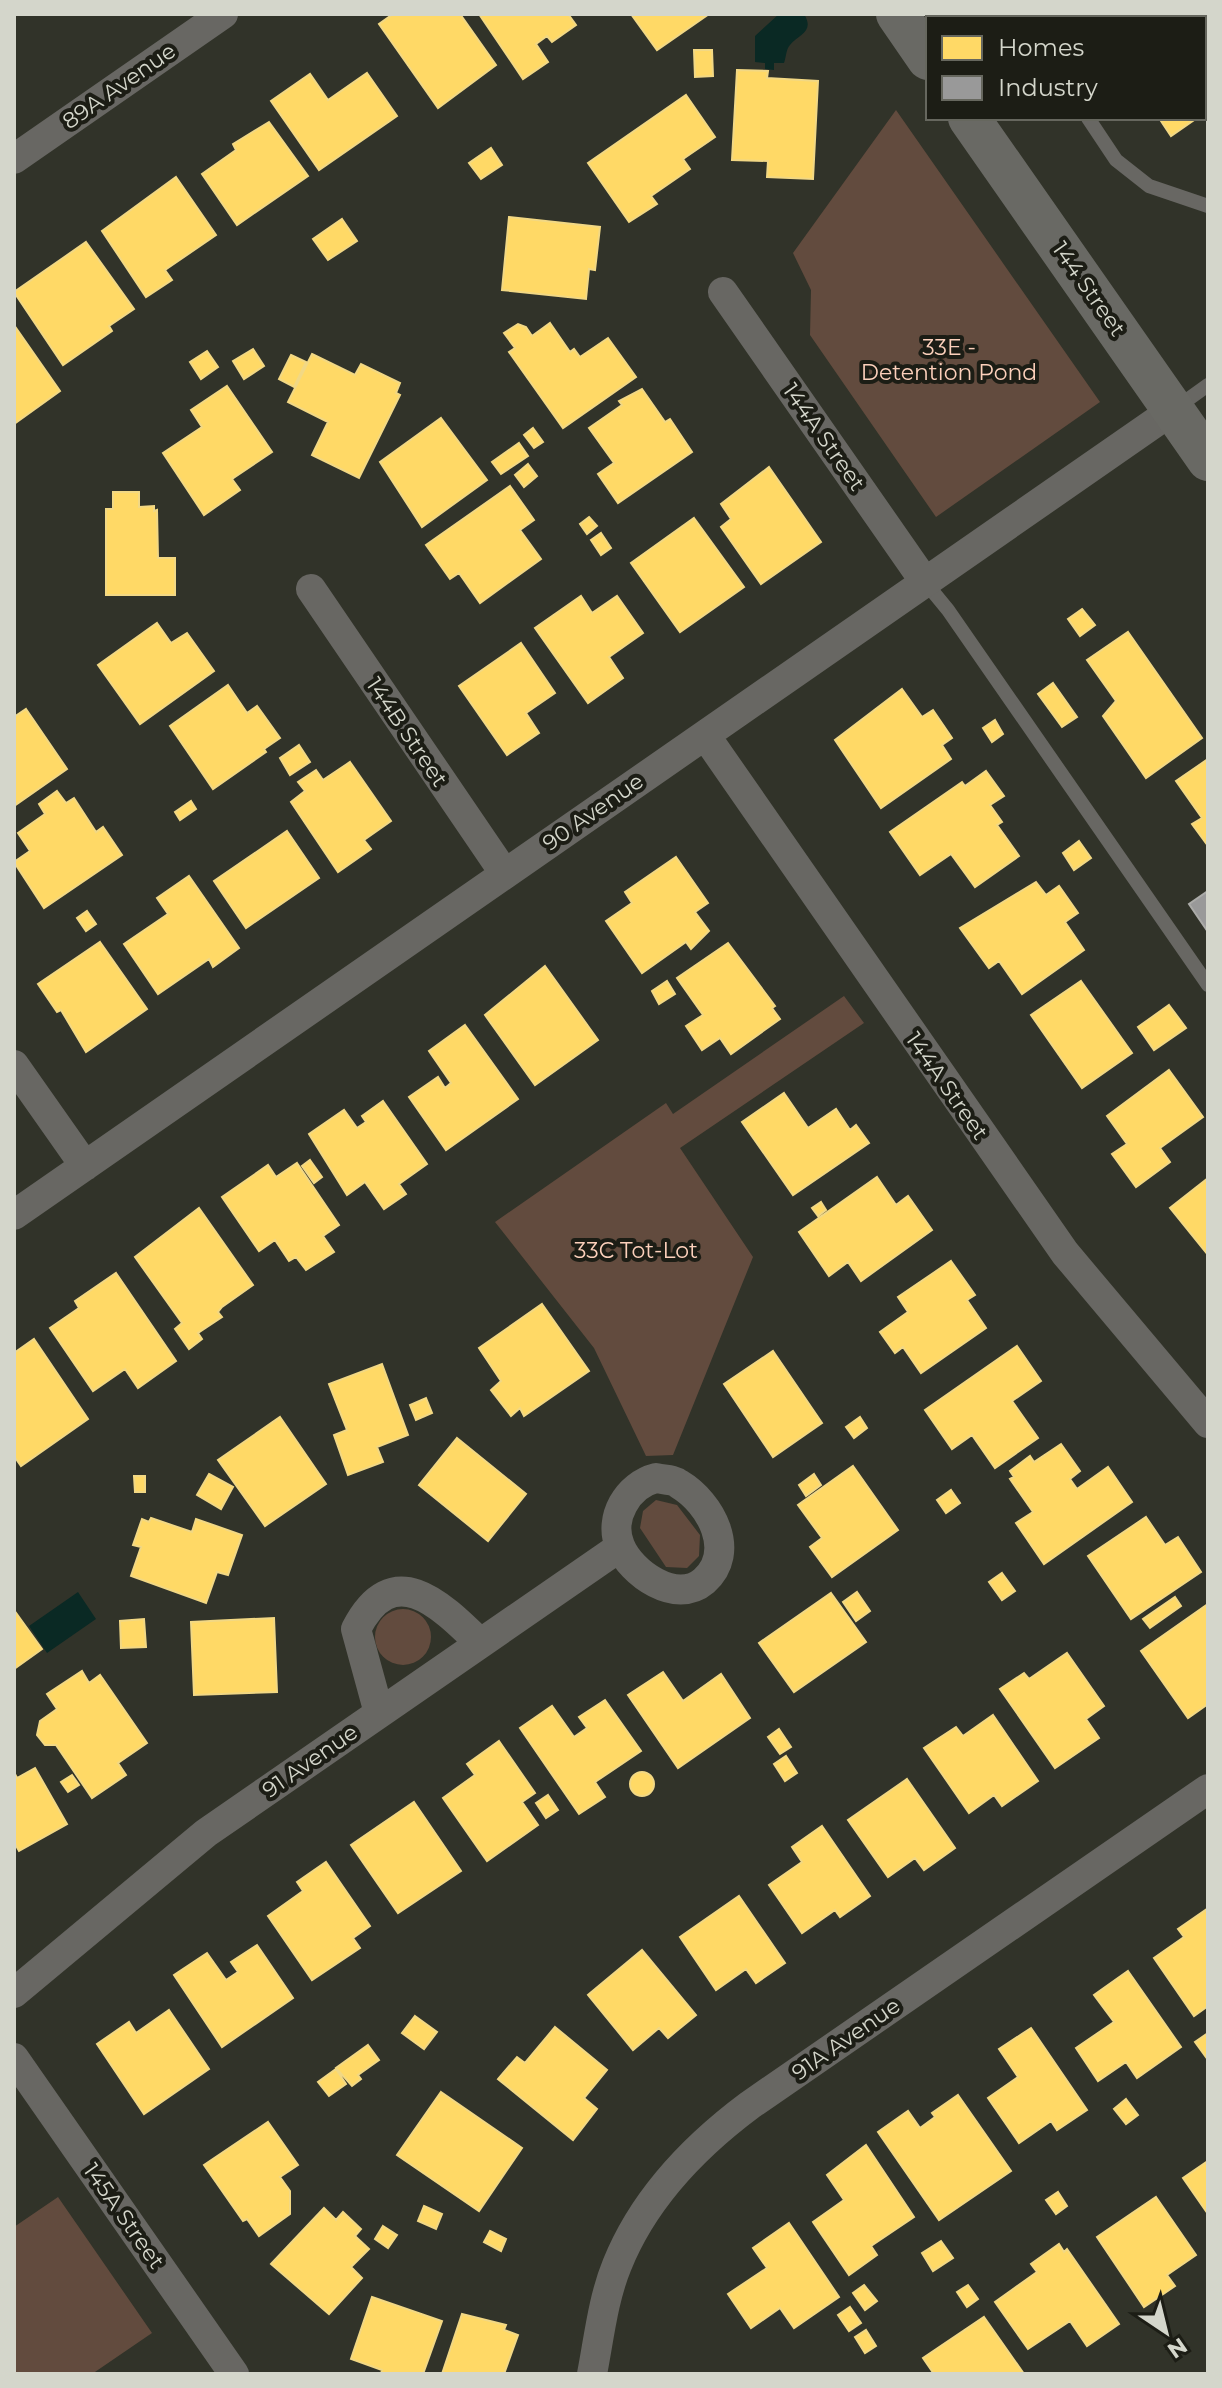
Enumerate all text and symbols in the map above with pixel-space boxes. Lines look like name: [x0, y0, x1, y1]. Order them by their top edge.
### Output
legend: [926, 16, 1206, 120]
text: Homes: [998, 33, 1084, 62]
street label: 89A Avenue: [57, 37, 181, 135]
text: Industry: [998, 73, 1098, 102]
street label: 144 Street: [1047, 236, 1131, 342]
park label: 33E - Detention Pond: [861, 334, 1037, 386]
street label: 144A Street: [777, 378, 871, 496]
street label: 144B Street: [361, 672, 453, 792]
street label: 90 Avenue: [537, 767, 649, 857]
street label: 144A Street: [900, 1027, 994, 1145]
park label: 33C Tot-Lot: [574, 1237, 698, 1264]
street label: 91 Avenue: [257, 1718, 363, 1804]
street label: 91A Avenue: [787, 1992, 905, 2086]
street label: 145A Street: [78, 2158, 170, 2274]
north arrow: [1126, 2292, 1206, 2372]
text: N: [1162, 2332, 1192, 2364]

